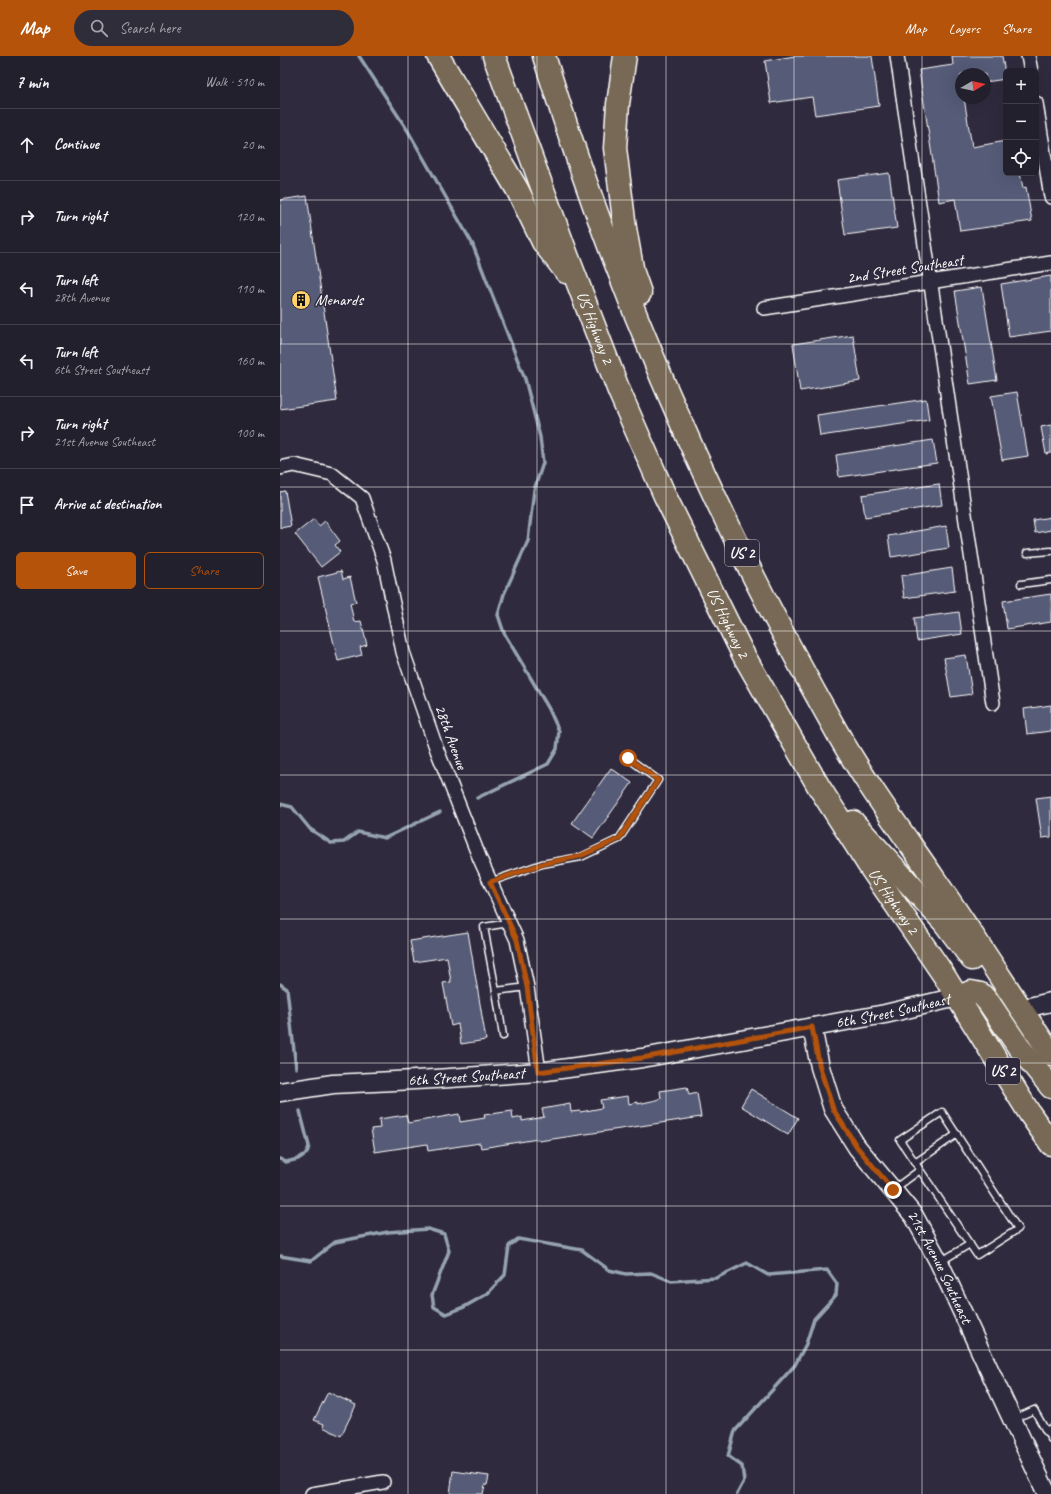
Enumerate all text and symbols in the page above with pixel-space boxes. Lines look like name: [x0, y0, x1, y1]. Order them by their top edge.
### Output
search box: [74, 10, 354, 46]
text: Map: [20, 16, 50, 40]
icon: search: [88, 17, 110, 39]
text: Search here: [120, 19, 181, 38]
text: Map: [905, 20, 927, 37]
text: Layers: [949, 20, 980, 37]
text: Share: [1002, 20, 1031, 37]
north arrow: [955, 68, 991, 104]
map controls: [1003, 68, 1039, 176]
button: +: [1003, 68, 1039, 104]
text: 7 min: [16, 72, 49, 93]
text: Walk · 510 m: [205, 74, 264, 90]
button: −: [1003, 104, 1039, 140]
icon: ahead: [16, 134, 38, 156]
text: Continue: [54, 135, 99, 154]
text: 20 m: [242, 137, 264, 153]
button: locate: [1003, 140, 1039, 176]
icon: right: [16, 206, 38, 228]
text: Turn right: [54, 207, 107, 226]
text: 120 m: [236, 209, 264, 225]
street label: 2nd Street Southeast: [845, 250, 967, 288]
text: Turn left: [54, 271, 97, 290]
icon: left: [16, 278, 38, 300]
text: 110 m: [236, 281, 264, 297]
building icon: Menards: [290, 289, 312, 311]
street label: US Highway 2: [572, 289, 618, 368]
text: 28th Avenue: [54, 290, 109, 306]
place label: Menards: [315, 290, 364, 310]
text: Turn left: [54, 343, 97, 362]
icon: left: [16, 350, 38, 372]
text: 160 m: [236, 353, 264, 369]
text: 6th Street Southeast: [54, 362, 149, 378]
text: Turn right: [54, 415, 107, 434]
icon: right: [16, 422, 38, 444]
text: 100 m: [236, 425, 264, 441]
text: 21st Avenue Southeast: [54, 434, 155, 450]
icon: arrive: [16, 494, 38, 516]
text: Arrive at destination: [54, 495, 161, 514]
road number: US 2: [725, 540, 759, 566]
button: Save: [16, 552, 136, 589]
button: Share: [144, 552, 264, 589]
street label: US Highway 2: [702, 585, 754, 663]
street label: 28th Avenue: [430, 702, 473, 774]
route start: [619, 749, 637, 767]
street label: US Highway 2: [864, 864, 924, 940]
street label: 6th Street Southeast: [834, 988, 955, 1033]
road number: US 2: [986, 1058, 1020, 1084]
street label: 6th Street Southeast: [407, 1063, 528, 1090]
route end: [884, 1181, 902, 1199]
street label: 21st Avenue Southeast: [903, 1205, 977, 1328]

